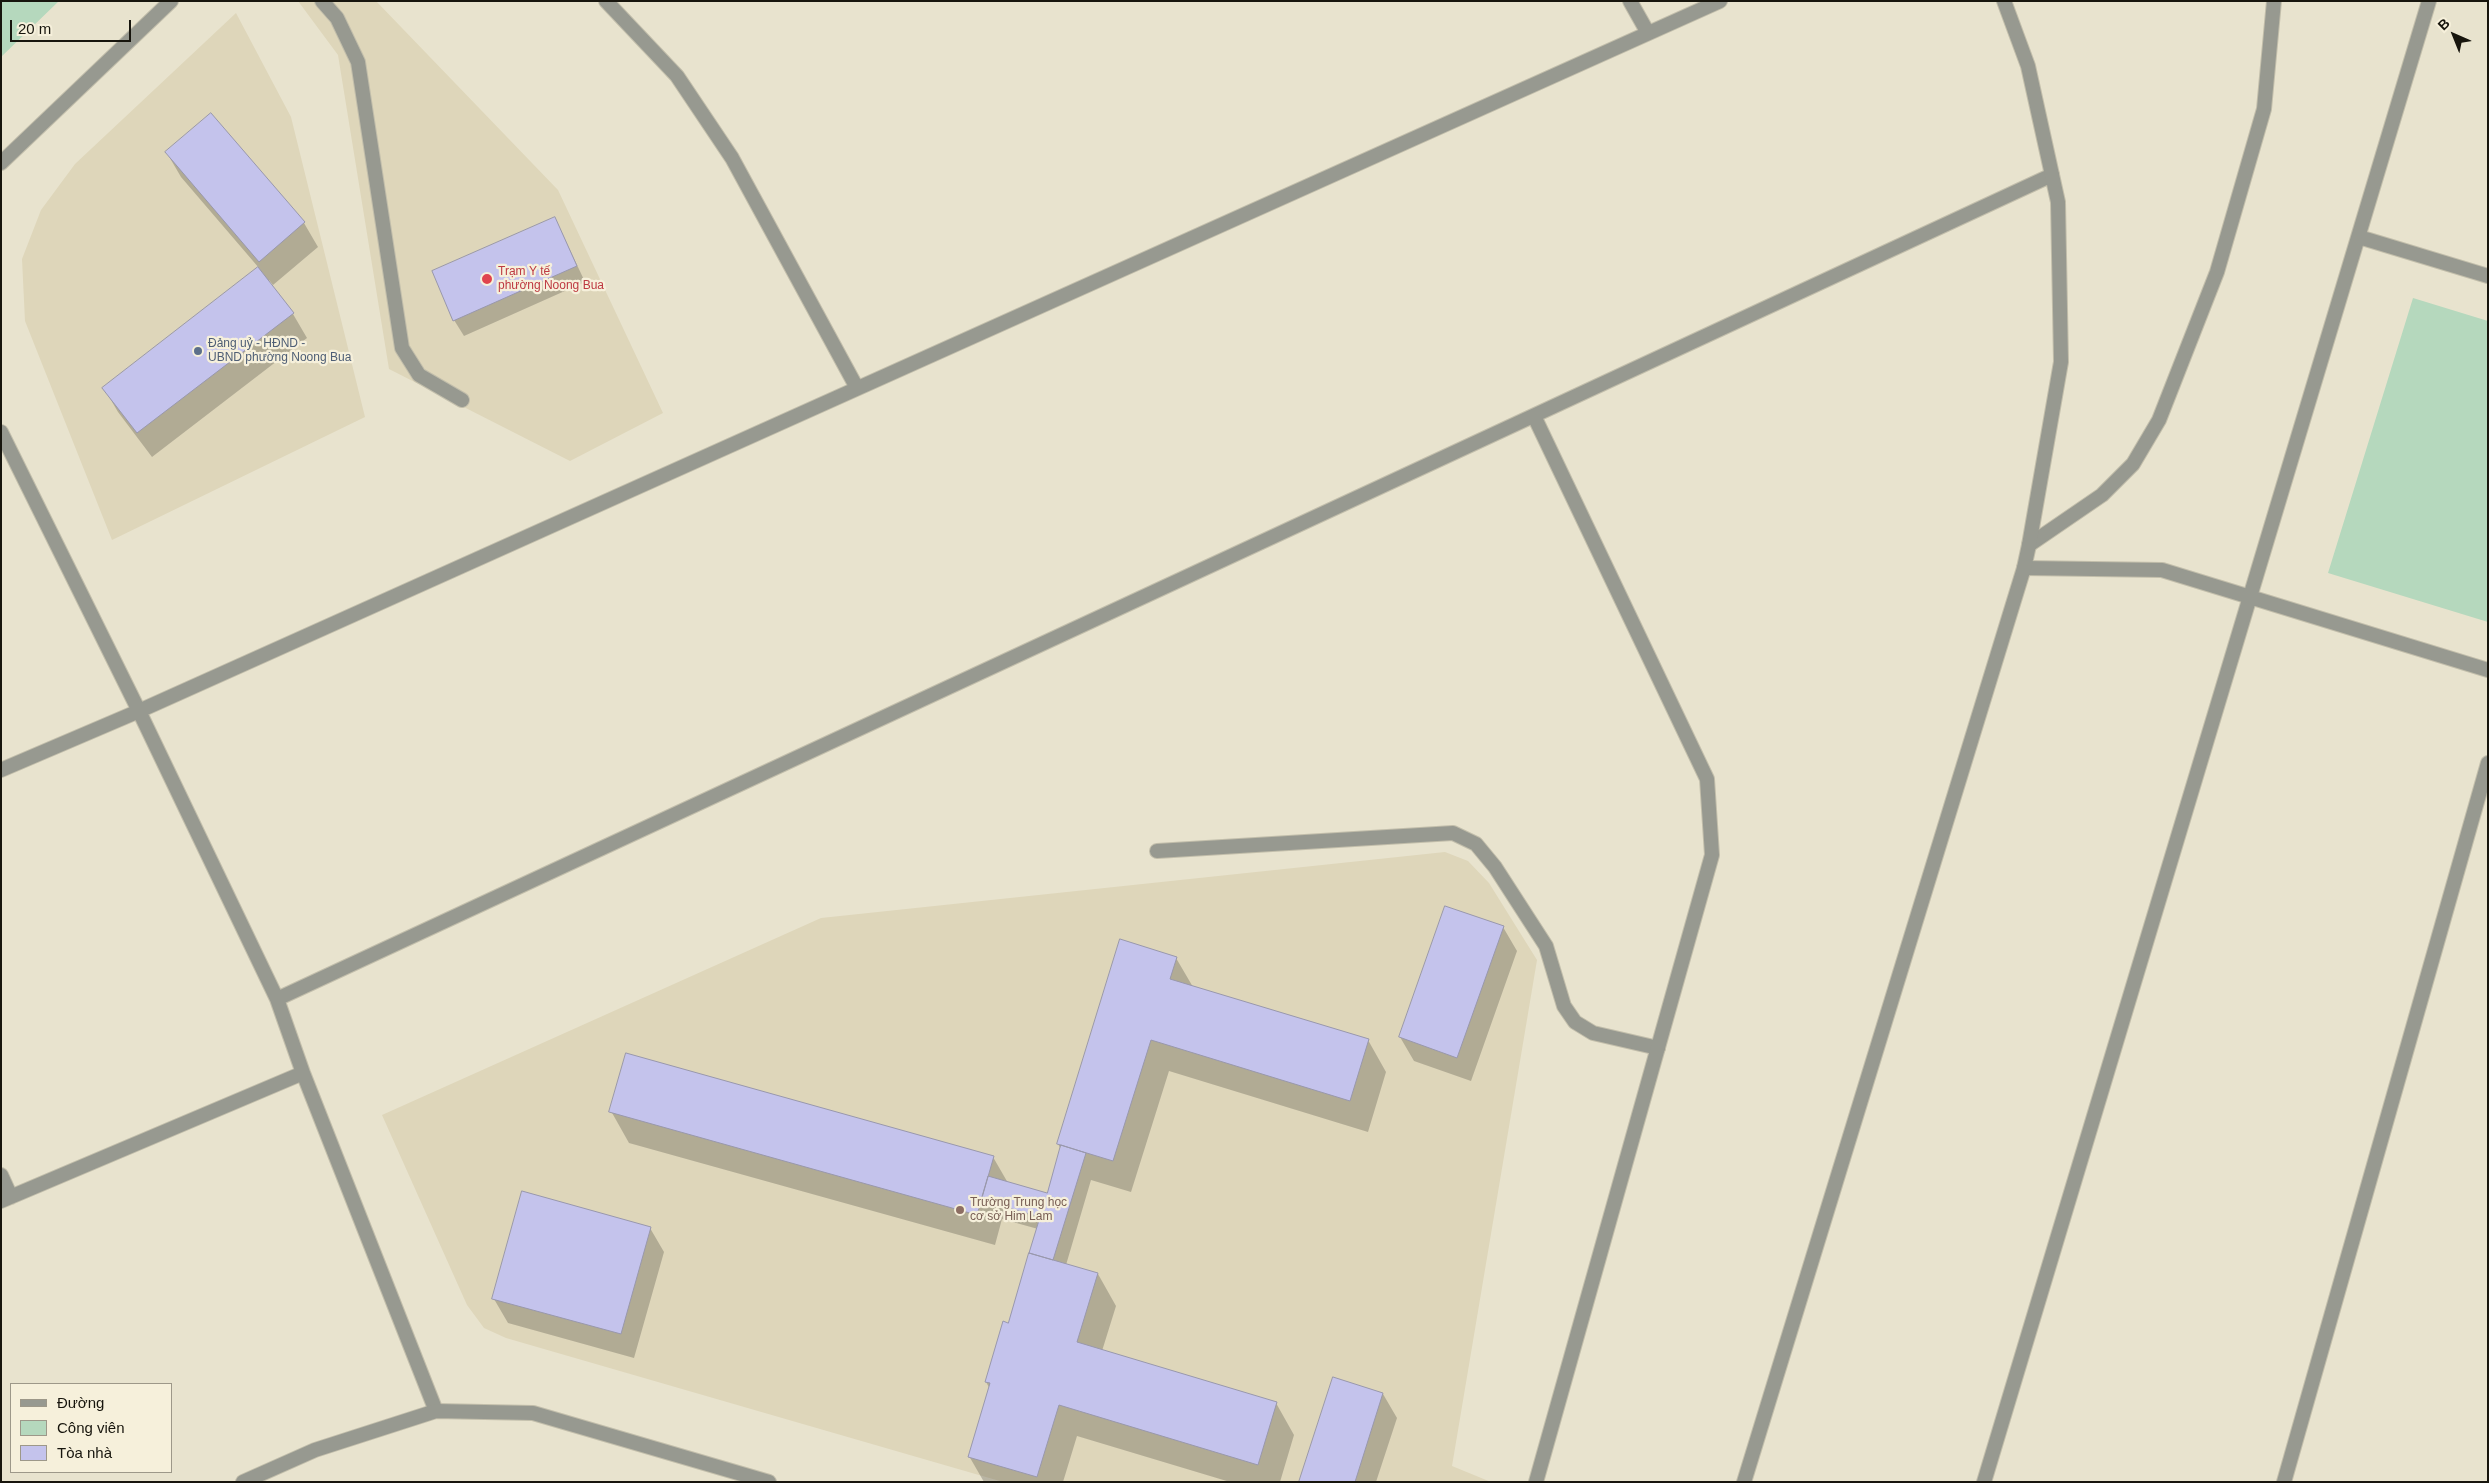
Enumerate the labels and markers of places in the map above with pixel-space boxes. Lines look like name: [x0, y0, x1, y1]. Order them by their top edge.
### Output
place label: Trạm Y tế phường Noong Bua: [498, 265, 604, 293]
marker: Trạm Y tế phường Noong Bua: [480, 272, 494, 286]
place label: Đảng uỷ - HĐND - UBND phường Noong Bua: [208, 337, 351, 365]
marker: Đảng uỷ - HĐND - UBND phường Noong Bua: [192, 345, 204, 357]
place label: Trường Trung học cơ sở Him Lam: [970, 1196, 1067, 1224]
marker: Trường Trung học cơ sở Him Lam: [954, 1204, 966, 1216]

